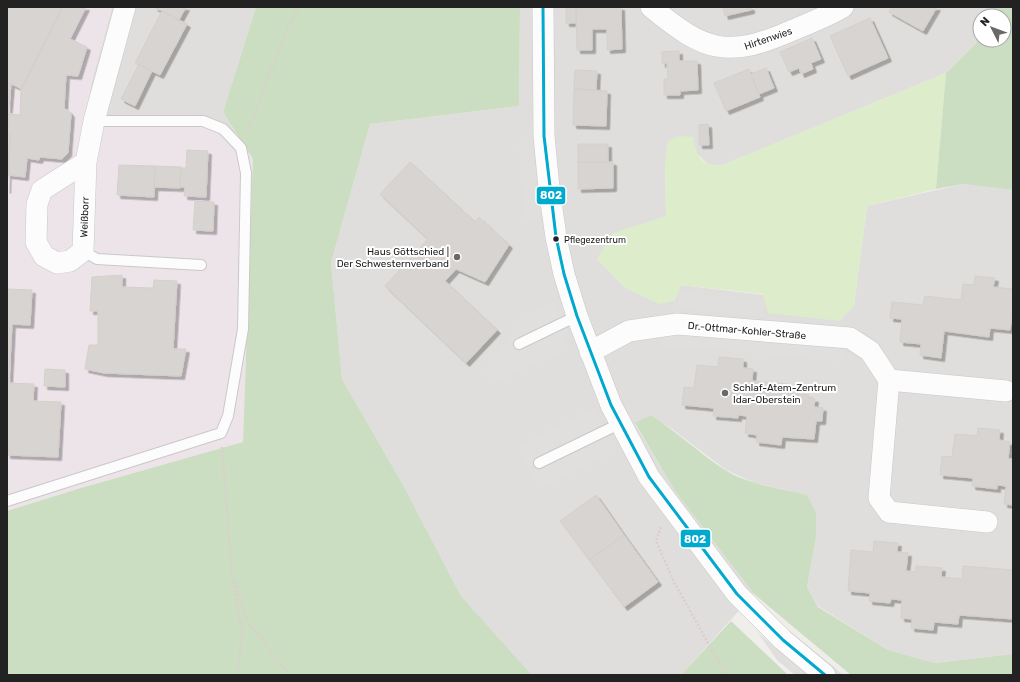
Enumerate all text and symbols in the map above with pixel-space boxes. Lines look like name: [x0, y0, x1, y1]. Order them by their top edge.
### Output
north arrow: [972, 8, 1012, 48]
text: N: [977, 14, 992, 29]
street label: Hirtenwies: [743, 25, 794, 53]
line badge: 802: [536, 186, 566, 205]
text: 802: [540, 189, 562, 202]
street label: Weißborr: [78, 196, 92, 238]
marker: Pflegezentrum: [551, 234, 561, 244]
place label: Pflegezentrum: [564, 235, 626, 245]
place label: Haus Göttschied | Der Schwesternverband: [337, 246, 449, 270]
marker: Haus Göttschied | Der Schwesternverband: [452, 252, 462, 262]
street label: Dr.-Ottmar-Kohler-Straße: [687, 320, 807, 342]
place label: Schlaf-Atem-Zentrum Idar-Oberstein: [733, 382, 836, 406]
marker: Schlaf-Atem-Zentrum Idar-Oberstein: [720, 388, 730, 398]
line badge: 802: [680, 529, 711, 548]
text: 802: [684, 533, 706, 546]

